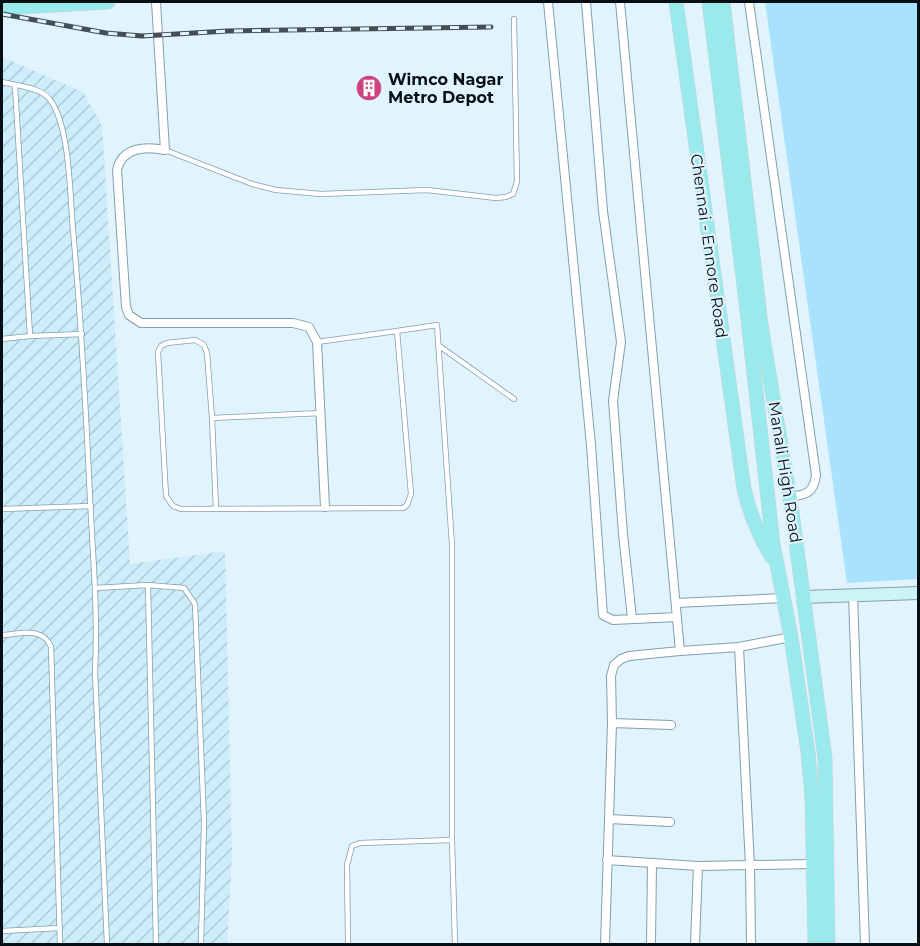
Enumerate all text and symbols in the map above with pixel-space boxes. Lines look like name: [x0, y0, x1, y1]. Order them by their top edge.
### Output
place label: Wimco Nagar Metro Depot: [388, 70, 503, 107]
building icon: Wimco Nagar Metro Depot: [354, 73, 384, 103]
street label: Chennai - Ennore Road: [687, 153, 731, 339]
street label: Manali High Road: [764, 400, 806, 544]

